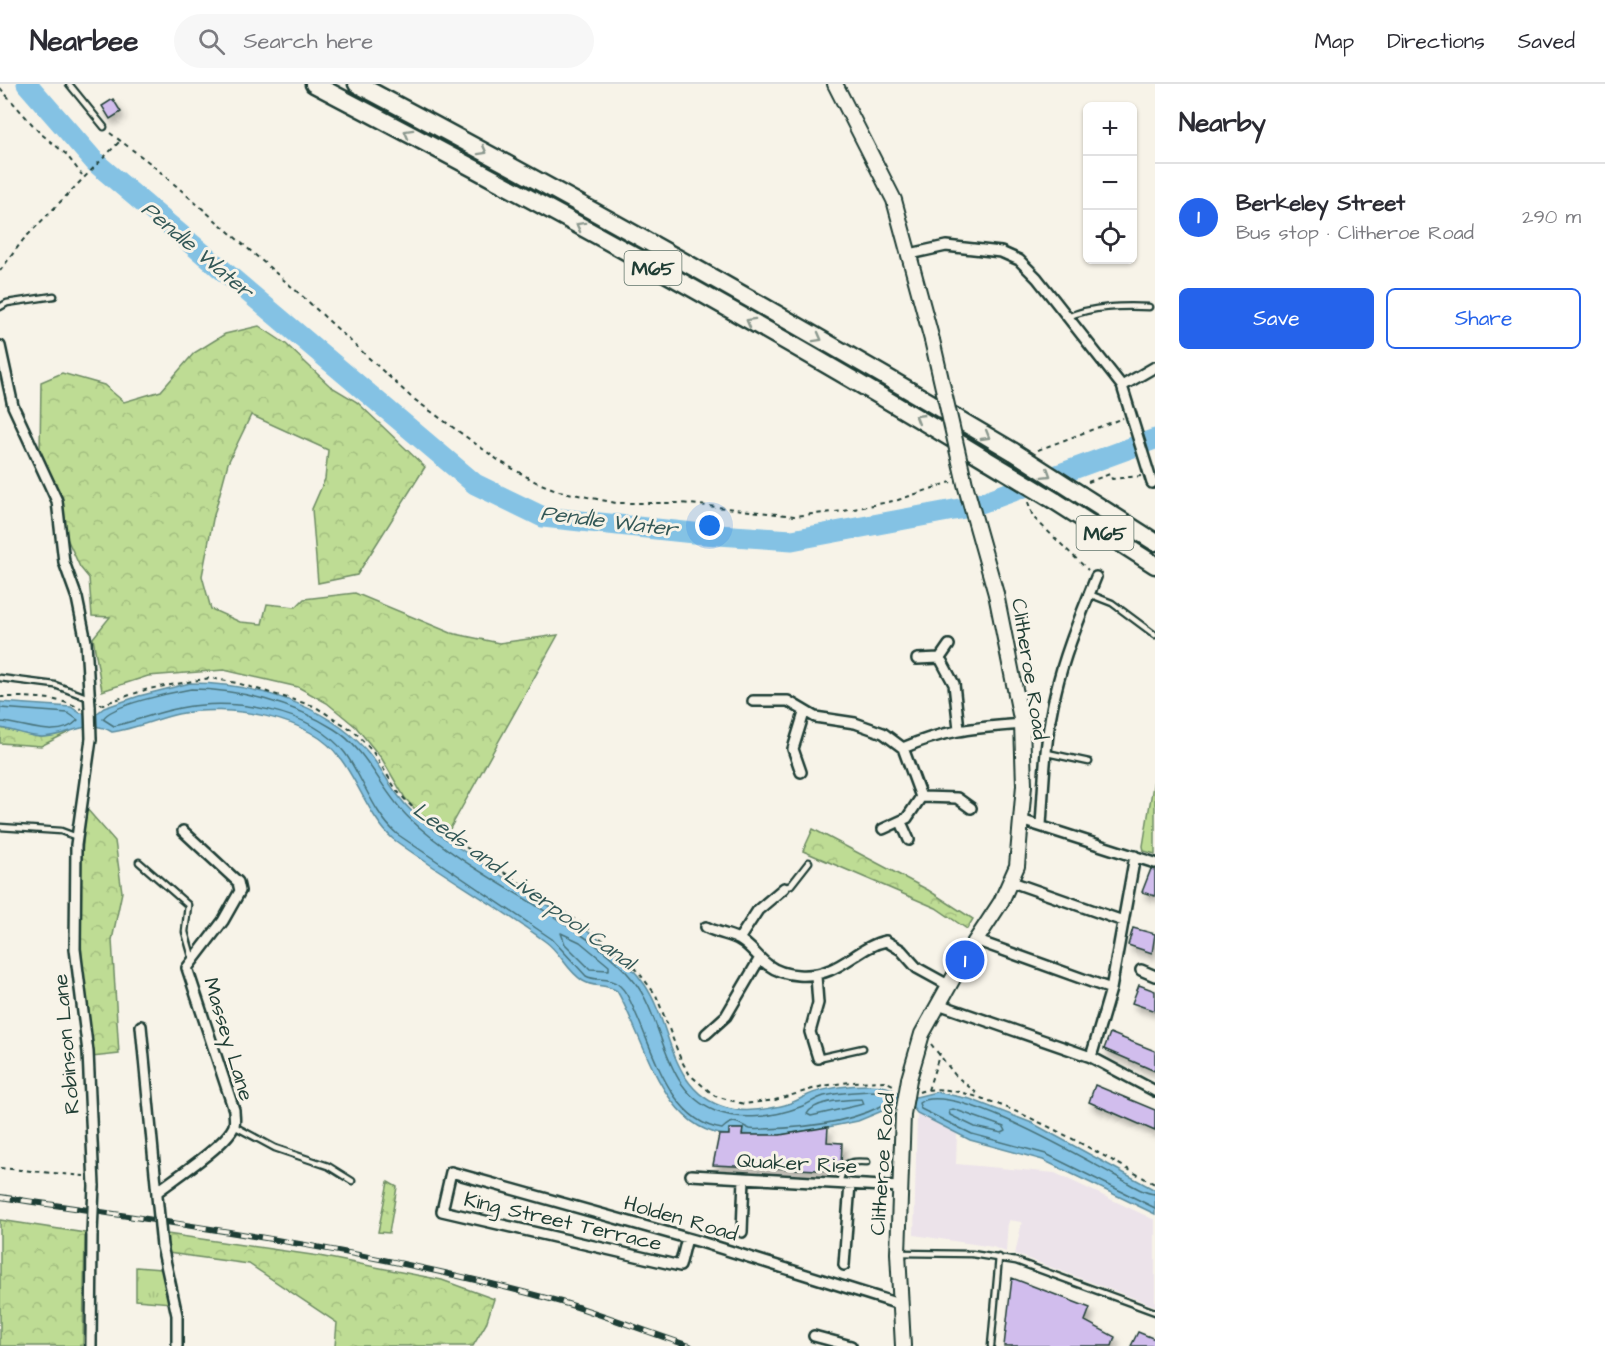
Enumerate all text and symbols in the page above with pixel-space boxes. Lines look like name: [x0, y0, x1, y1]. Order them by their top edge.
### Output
search box: [174, 14, 594, 68]
text: Nearbee: [30, 22, 138, 61]
icon: search: [195, 25, 228, 58]
text: Search here: [243, 26, 373, 57]
text: Map: [1314, 27, 1354, 56]
text: Directions: [1387, 27, 1485, 56]
text: Saved: [1518, 27, 1575, 56]
map controls: [1083, 102, 1137, 264]
button: +: [1083, 102, 1137, 156]
text: Nearby: [1179, 105, 1266, 141]
one-way arrow: [404, 129, 415, 140]
one-way arrow: [476, 144, 487, 155]
button: −: [1083, 156, 1137, 210]
text: Berkeley Street: [1236, 188, 1405, 219]
water label: Pendle Water: [135, 194, 262, 308]
text: 1: [1197, 203, 1200, 231]
text: 290 m: [1522, 203, 1581, 231]
button: locate: [1083, 210, 1137, 264]
text: Bus stop · Clitheroe Road: [1236, 219, 1474, 247]
one-way arrow: [576, 222, 586, 234]
road number: M65: [624, 251, 682, 285]
button: Save: [1179, 288, 1374, 349]
button: Share: [1386, 288, 1581, 349]
one-way arrow: [746, 318, 756, 329]
one-way arrow: [811, 331, 822, 343]
one-way arrow: [915, 414, 925, 426]
one-way arrow: [980, 429, 990, 440]
one-way arrow: [1041, 466, 1052, 477]
water label: Pendle Water: [539, 498, 682, 546]
your location: [695, 511, 724, 540]
road number: M65: [1076, 516, 1134, 550]
street label: Clitheroe Road: [1004, 596, 1055, 742]
water label: Leeds and Liverpool Canal: [407, 795, 644, 979]
pin: 1: [946, 938, 984, 982]
street label: Robinson Lane: [46, 973, 87, 1115]
street label: Massey Lane: [194, 974, 261, 1105]
street label: Clitheroe Road: [863, 1091, 902, 1236]
street label: Quaker Rise: [736, 1146, 858, 1181]
street label: King Street Terrace: [461, 1185, 664, 1260]
street label: Holden Road: [621, 1188, 741, 1249]

